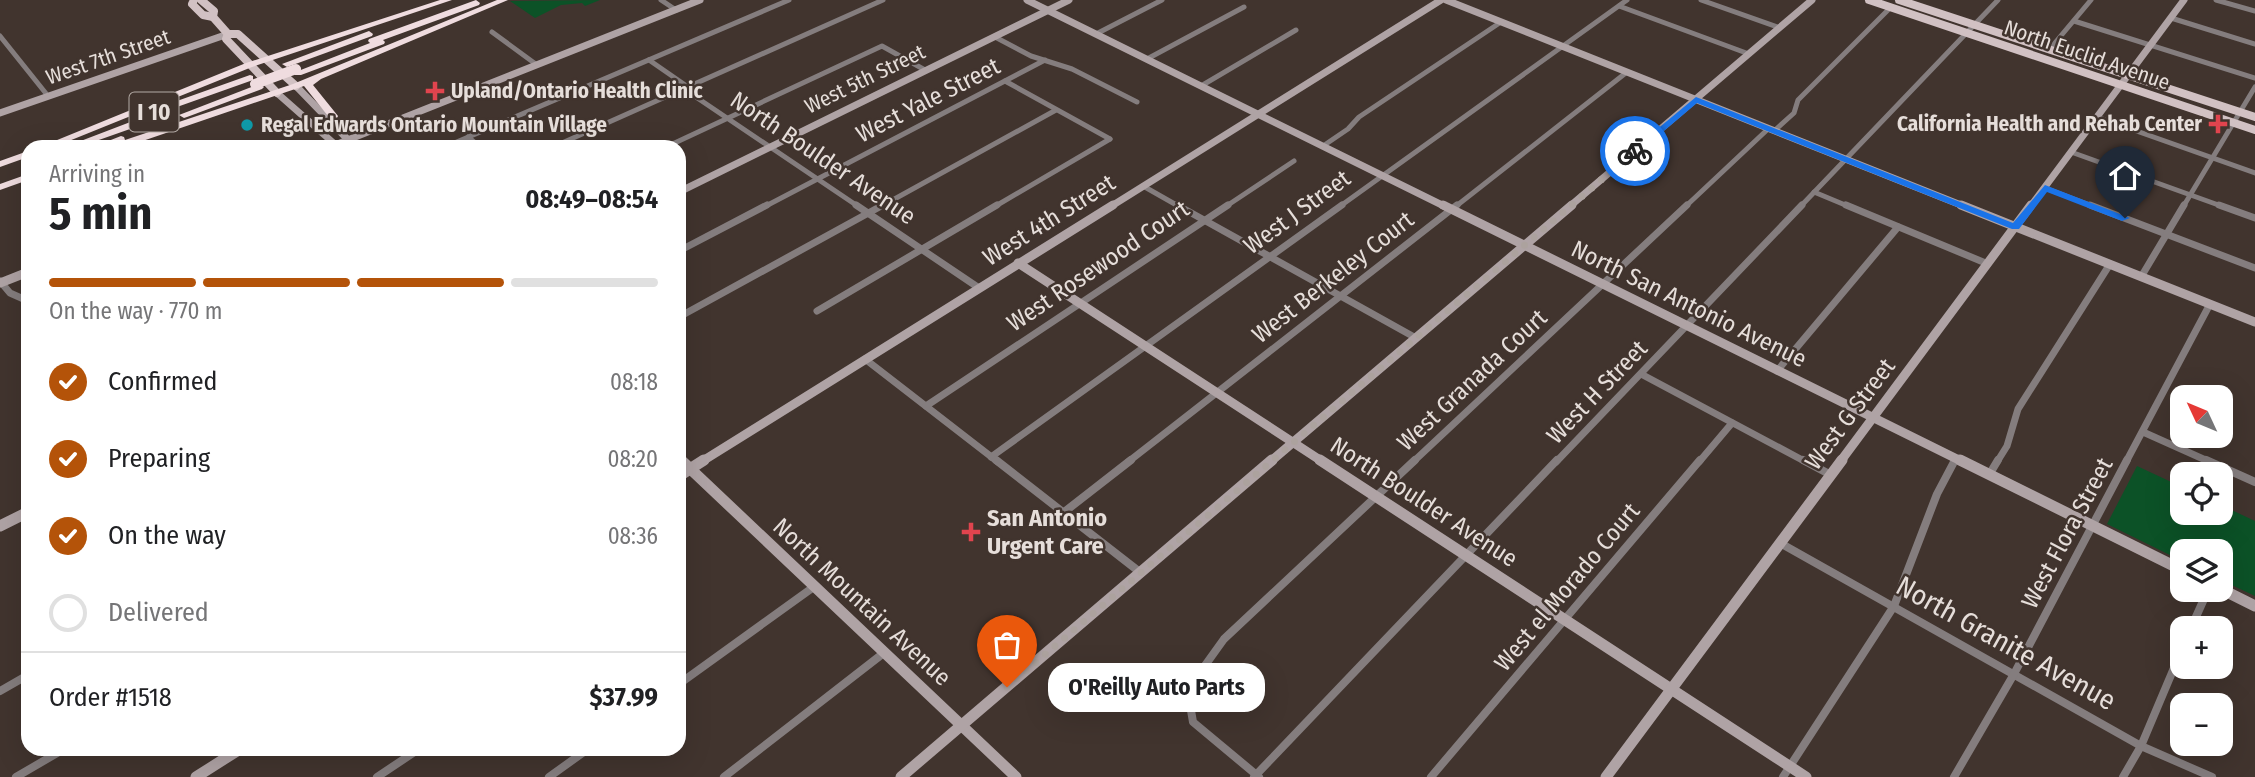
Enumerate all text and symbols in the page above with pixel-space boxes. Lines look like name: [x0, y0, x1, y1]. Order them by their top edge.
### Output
street label: North Euclid Avenue: [2001, 14, 2173, 96]
street label: West 7th Street: [42, 24, 174, 90]
street label: West 5th Street: [801, 39, 930, 119]
street label: West Yale Street: [851, 52, 1005, 148]
place label: Upland/Ontario Health Clinic: [451, 78, 703, 104]
marker: Upland/Ontario Health Clinic: [425, 81, 445, 101]
street label: North Boulder Avenue: [725, 86, 921, 230]
road number: I 10: [130, 92, 178, 132]
place label: California Health and Rehab Center: [1897, 111, 2202, 137]
place label: Regal Edwards Ontario Mountain Village: [261, 112, 607, 138]
marker: California Health and Rehab Center: [2208, 114, 2228, 134]
courier: [1600, 116, 1670, 186]
marker: Regal Edwards Ontario Mountain Village: [239, 117, 255, 133]
icon: bike: [1616, 132, 1654, 170]
pin: [2095, 146, 2155, 218]
icon: home: [2106, 157, 2144, 195]
text: Arriving in: [49, 160, 145, 188]
street label: West J Street: [1238, 164, 1356, 260]
street label: West 4th Street: [978, 168, 1120, 272]
text: 08:49–08:54: [525, 184, 658, 215]
text: 5 min: [49, 186, 152, 241]
street label: West Rosewood Court: [1002, 195, 1194, 337]
street label: West Berkeley Court: [1247, 205, 1419, 349]
street label: North San Antonio Avenue: [1567, 235, 1811, 373]
text: On the way · 770 m: [49, 297, 223, 325]
street label: West Granada Court: [1391, 303, 1553, 456]
street label: West H Street: [1541, 335, 1653, 449]
street label: West G Street: [1799, 353, 1901, 475]
icon: check: [49, 363, 87, 401]
text: Confirmed: [108, 366, 218, 397]
text: 08:18: [610, 368, 658, 396]
north arrow: [2170, 385, 2233, 448]
map controls: [2170, 385, 2233, 756]
street label: North Boulder Avenue: [1325, 431, 1523, 573]
icon: check: [49, 440, 87, 478]
text: Preparing: [108, 443, 210, 474]
text: 08:20: [608, 445, 658, 473]
street label: West Flora Street: [2016, 453, 2119, 613]
button: locate: [2170, 462, 2233, 525]
street label: West el Morado Court: [1489, 497, 1645, 677]
place label: San Antonio Urgent Care: [987, 504, 1107, 560]
street label: North Mountain Avenue: [767, 512, 957, 692]
icon: check: [49, 517, 87, 555]
text: On the way: [108, 520, 226, 551]
text: 08:36: [608, 522, 658, 550]
marker: San Antonio Urgent Care: [961, 522, 981, 542]
button: layers: [2170, 539, 2233, 602]
street label: North Granite Avenue: [1891, 569, 2121, 717]
text: Delivered: [108, 597, 209, 628]
pin: [977, 615, 1037, 687]
button: +: [2170, 616, 2233, 679]
icon: bag: [988, 626, 1026, 664]
callout: O'Reilly Auto Parts: [1049, 662, 1266, 712]
text: O'Reilly Auto Parts: [1068, 673, 1245, 701]
text: Order #1518: [49, 682, 172, 713]
text: $37.99: [590, 682, 658, 713]
button: −: [2170, 693, 2233, 756]

